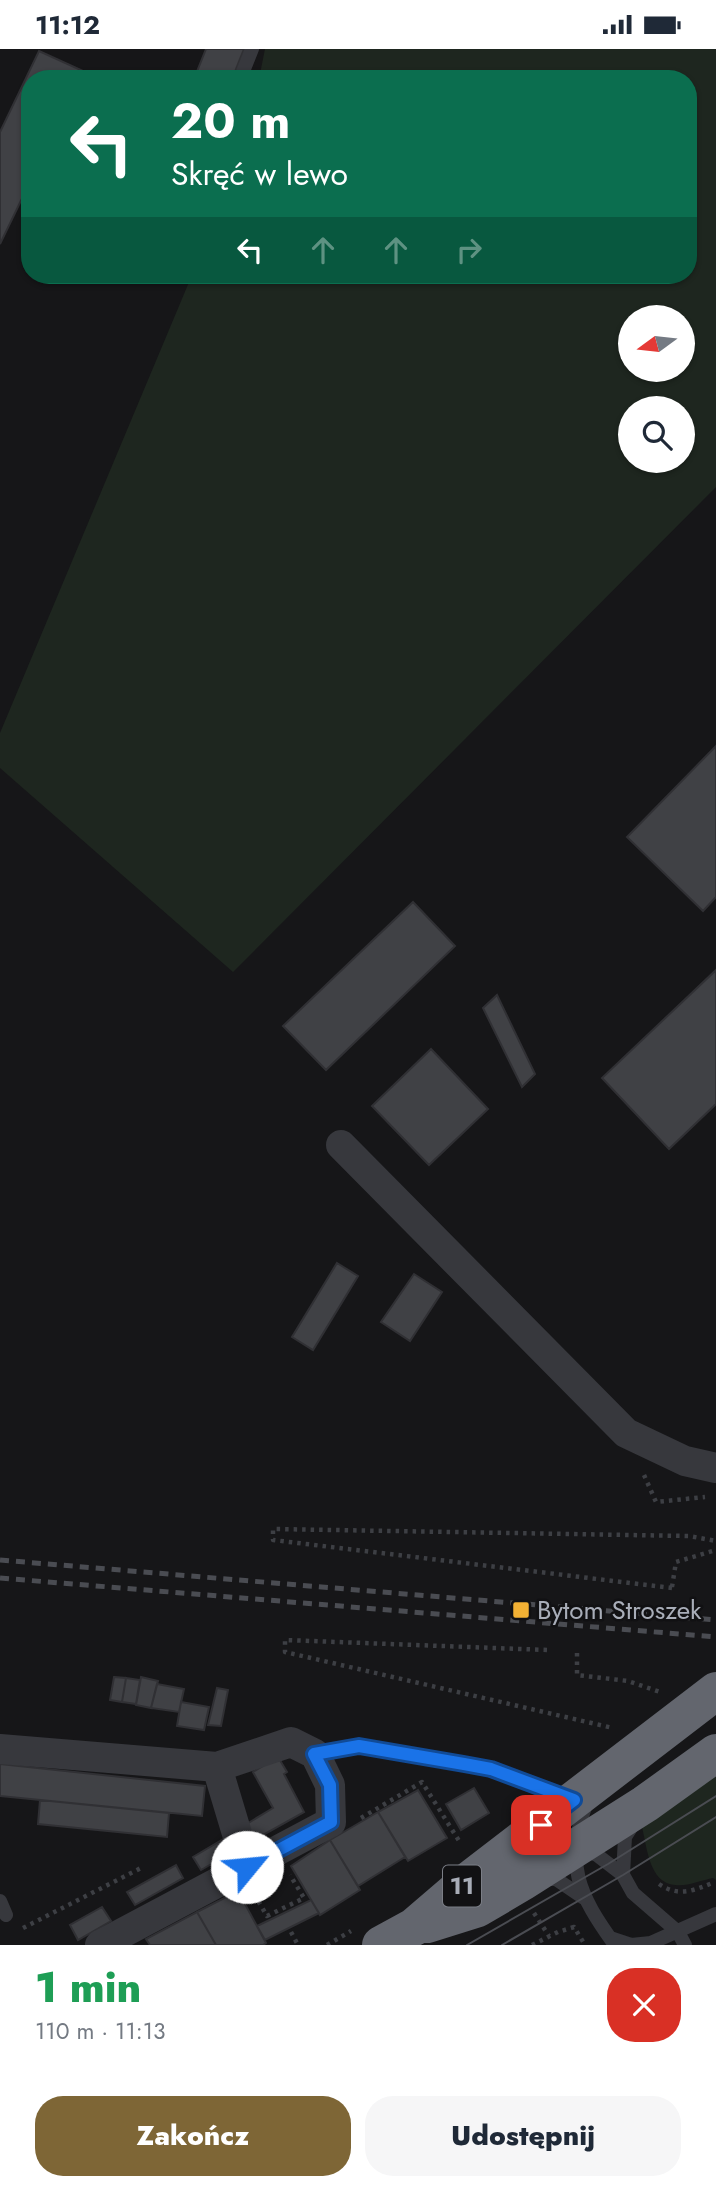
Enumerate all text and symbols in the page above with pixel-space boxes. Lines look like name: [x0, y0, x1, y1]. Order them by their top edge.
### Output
text: 11:12: [35, 6, 100, 44]
text: 20 m: [171, 86, 290, 156]
icon: left: [56, 98, 147, 189]
text: Skręć w lewo: [171, 151, 348, 197]
icon: left: [231, 231, 269, 269]
icon: ahead: [304, 231, 342, 269]
icon: ahead: [377, 231, 415, 269]
icon: right: [450, 231, 488, 269]
north arrow: [618, 305, 695, 381]
map controls: [618, 305, 695, 473]
button: search: [618, 396, 695, 473]
place label: Bytom Stroszek: [537, 1591, 702, 1629]
marker: Bytom Stroszek: [511, 1600, 531, 1620]
pin: [511, 1795, 571, 1855]
icon: arrive: [522, 1806, 560, 1844]
position arrow: [210, 1830, 284, 1904]
road number: 11: [443, 1865, 481, 1907]
text: 1 min: [35, 1957, 141, 2018]
button: close: [607, 1968, 681, 2042]
text: 110 m · 11:13: [35, 2014, 166, 2048]
button: Zakończ: [35, 2096, 351, 2176]
button: Udostępnij: [365, 2096, 681, 2176]

